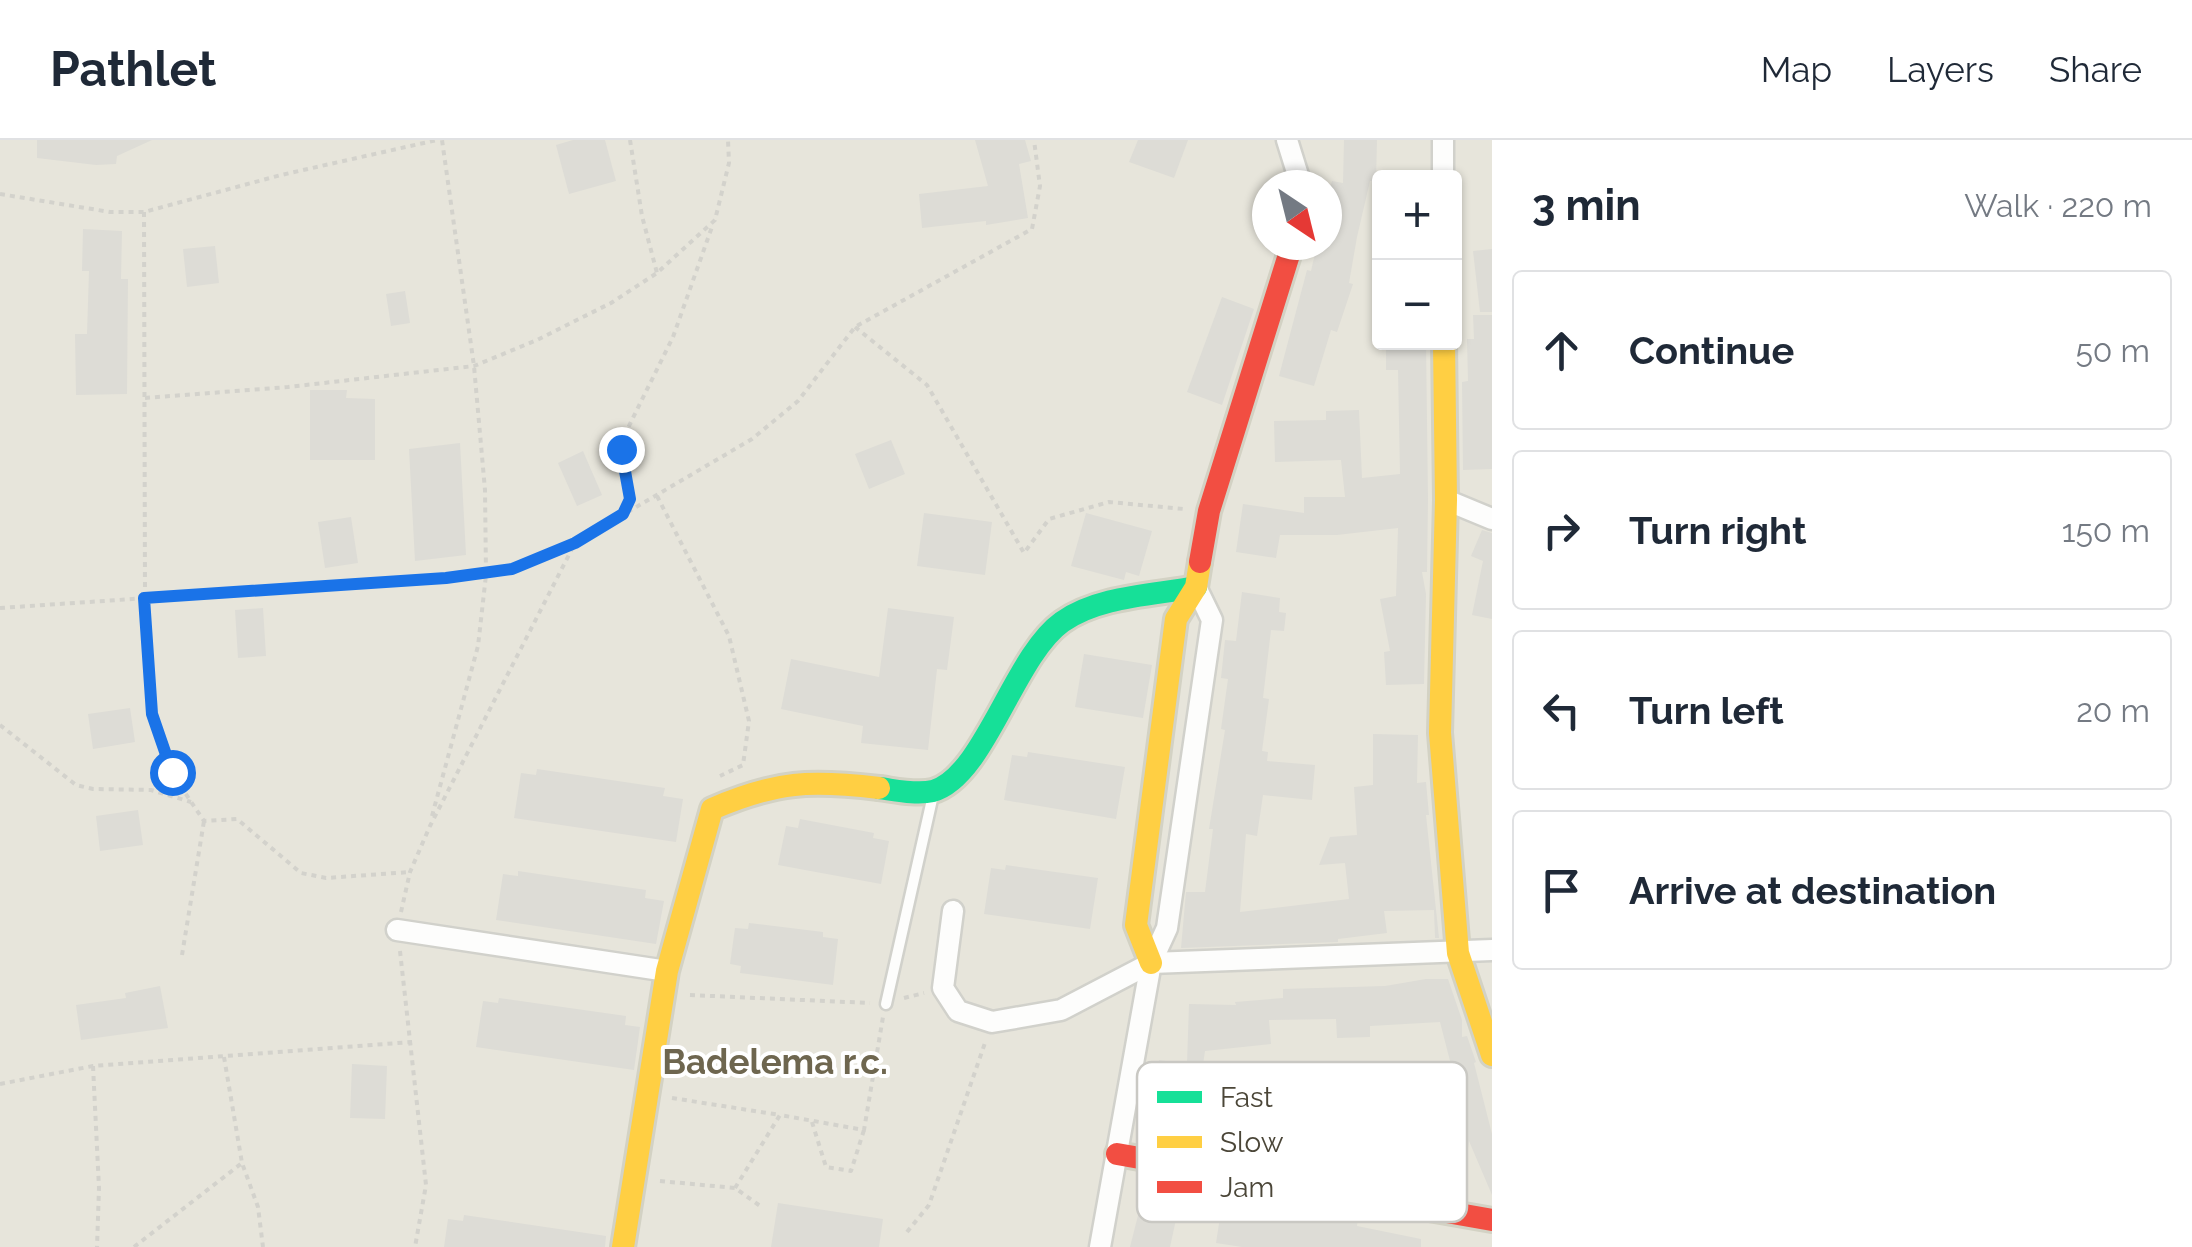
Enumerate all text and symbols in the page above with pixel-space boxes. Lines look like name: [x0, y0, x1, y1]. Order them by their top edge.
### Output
text: Pathlet: [50, 41, 216, 97]
text: Map: [1761, 49, 1832, 90]
text: Layers: [1887, 49, 1994, 90]
text: Share: [2049, 49, 2142, 90]
north arrow: [1252, 170, 1342, 260]
map controls: [1372, 170, 1462, 350]
button: +: [1372, 170, 1462, 260]
text: 3 min: [1532, 181, 1641, 230]
text: Walk · 220 m: [1964, 187, 2152, 224]
button: −: [1372, 260, 1462, 350]
icon: ahead: [1534, 323, 1589, 378]
text: Continue: [1629, 328, 1794, 373]
text: 50 m: [2075, 332, 2150, 369]
route end: [599, 427, 645, 473]
icon: right: [1534, 503, 1589, 558]
text: Turn right: [1629, 508, 1806, 553]
text: 150 m: [2062, 512, 2150, 549]
icon: left: [1534, 683, 1589, 738]
text: Turn left: [1629, 688, 1784, 733]
text: 20 m: [2076, 692, 2150, 729]
route start: [150, 750, 196, 796]
icon: arrive: [1534, 863, 1589, 918]
text: Arrive at destination: [1629, 868, 1996, 913]
district label: Badelema r.c.: [662, 1041, 888, 1082]
legend: [1137, 1062, 1467, 1222]
text: Fast: [1220, 1081, 1273, 1114]
text: Slow: [1220, 1126, 1284, 1159]
text: Jam: [1220, 1171, 1274, 1204]

